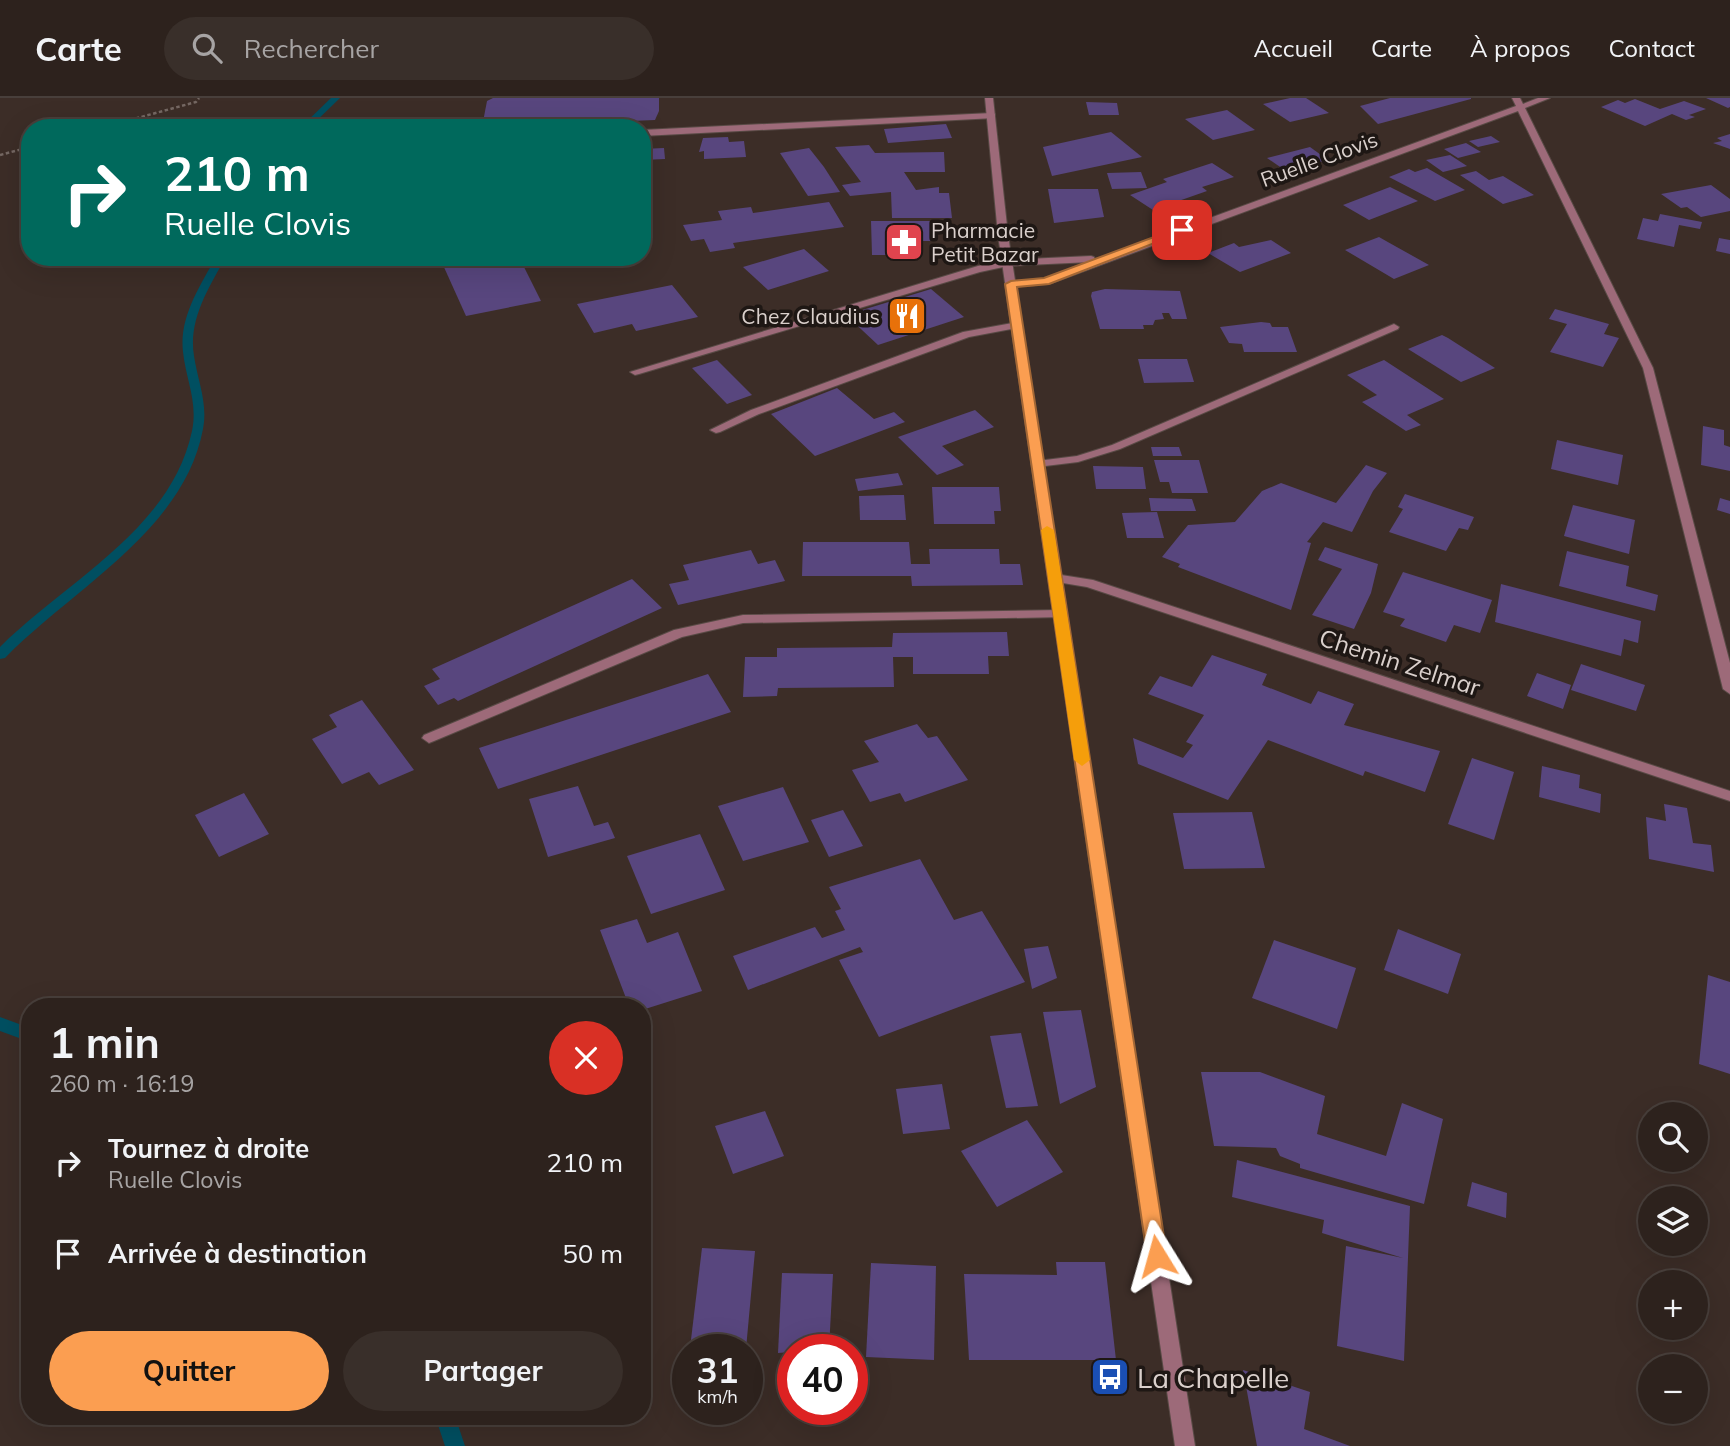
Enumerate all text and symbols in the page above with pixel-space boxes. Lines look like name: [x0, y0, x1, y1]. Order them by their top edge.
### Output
search box: [164, 17, 654, 80]
text: Carte: [35, 28, 122, 69]
icon: search: [188, 29, 226, 67]
text: Rechercher: [244, 32, 379, 65]
text: Accueil: [1254, 33, 1333, 63]
text: Carte: [1371, 33, 1432, 63]
text: À propos: [1470, 33, 1571, 63]
text: Contact: [1609, 33, 1695, 63]
street label: Ruelle Clovis: [1257, 126, 1381, 192]
text: 210 m: [164, 142, 310, 203]
icon: right: [49, 147, 140, 238]
pin: [1152, 200, 1212, 260]
text: Ruelle Clovis: [164, 203, 351, 243]
icon: arrive: [1163, 211, 1201, 249]
place label: Pharmacie Petit Bazar: [931, 217, 1039, 267]
pharmacy icon: Pharmacie Petit Bazar: [883, 221, 925, 263]
restaurant icon: Chez Claudius: [886, 295, 928, 337]
place label: Chez Claudius: [741, 303, 880, 329]
street label: Chemin Zelmar: [1316, 622, 1485, 702]
text: 1 min: [49, 1016, 160, 1069]
button: close: [549, 1021, 623, 1095]
text: 260 m · 16:19: [49, 1069, 194, 1098]
map controls: [1638, 1102, 1708, 1424]
button: search: [1638, 1102, 1708, 1172]
text: Tournez à droite: [108, 1132, 309, 1165]
icon: right: [49, 1144, 87, 1182]
text: 210 m: [547, 1146, 623, 1179]
text: Ruelle Clovis: [108, 1165, 242, 1194]
button: layers: [1638, 1186, 1708, 1256]
position arrow: [1120, 1219, 1194, 1293]
icon: arrive: [49, 1235, 87, 1273]
text: Arrivée à destination: [108, 1237, 367, 1270]
text: 50 m: [562, 1237, 623, 1270]
button: +: [1638, 1270, 1708, 1340]
button: Quitter: [49, 1331, 329, 1411]
button: Partager: [343, 1331, 623, 1411]
speed limit sign: 40: [777, 1334, 868, 1425]
text: 31: [696, 1348, 739, 1392]
button: −: [1638, 1354, 1708, 1424]
bus stop icon: La Chapelle: [1089, 1356, 1131, 1398]
place label: La Chapelle: [1137, 1360, 1289, 1395]
text: km/h: [697, 1385, 738, 1408]

